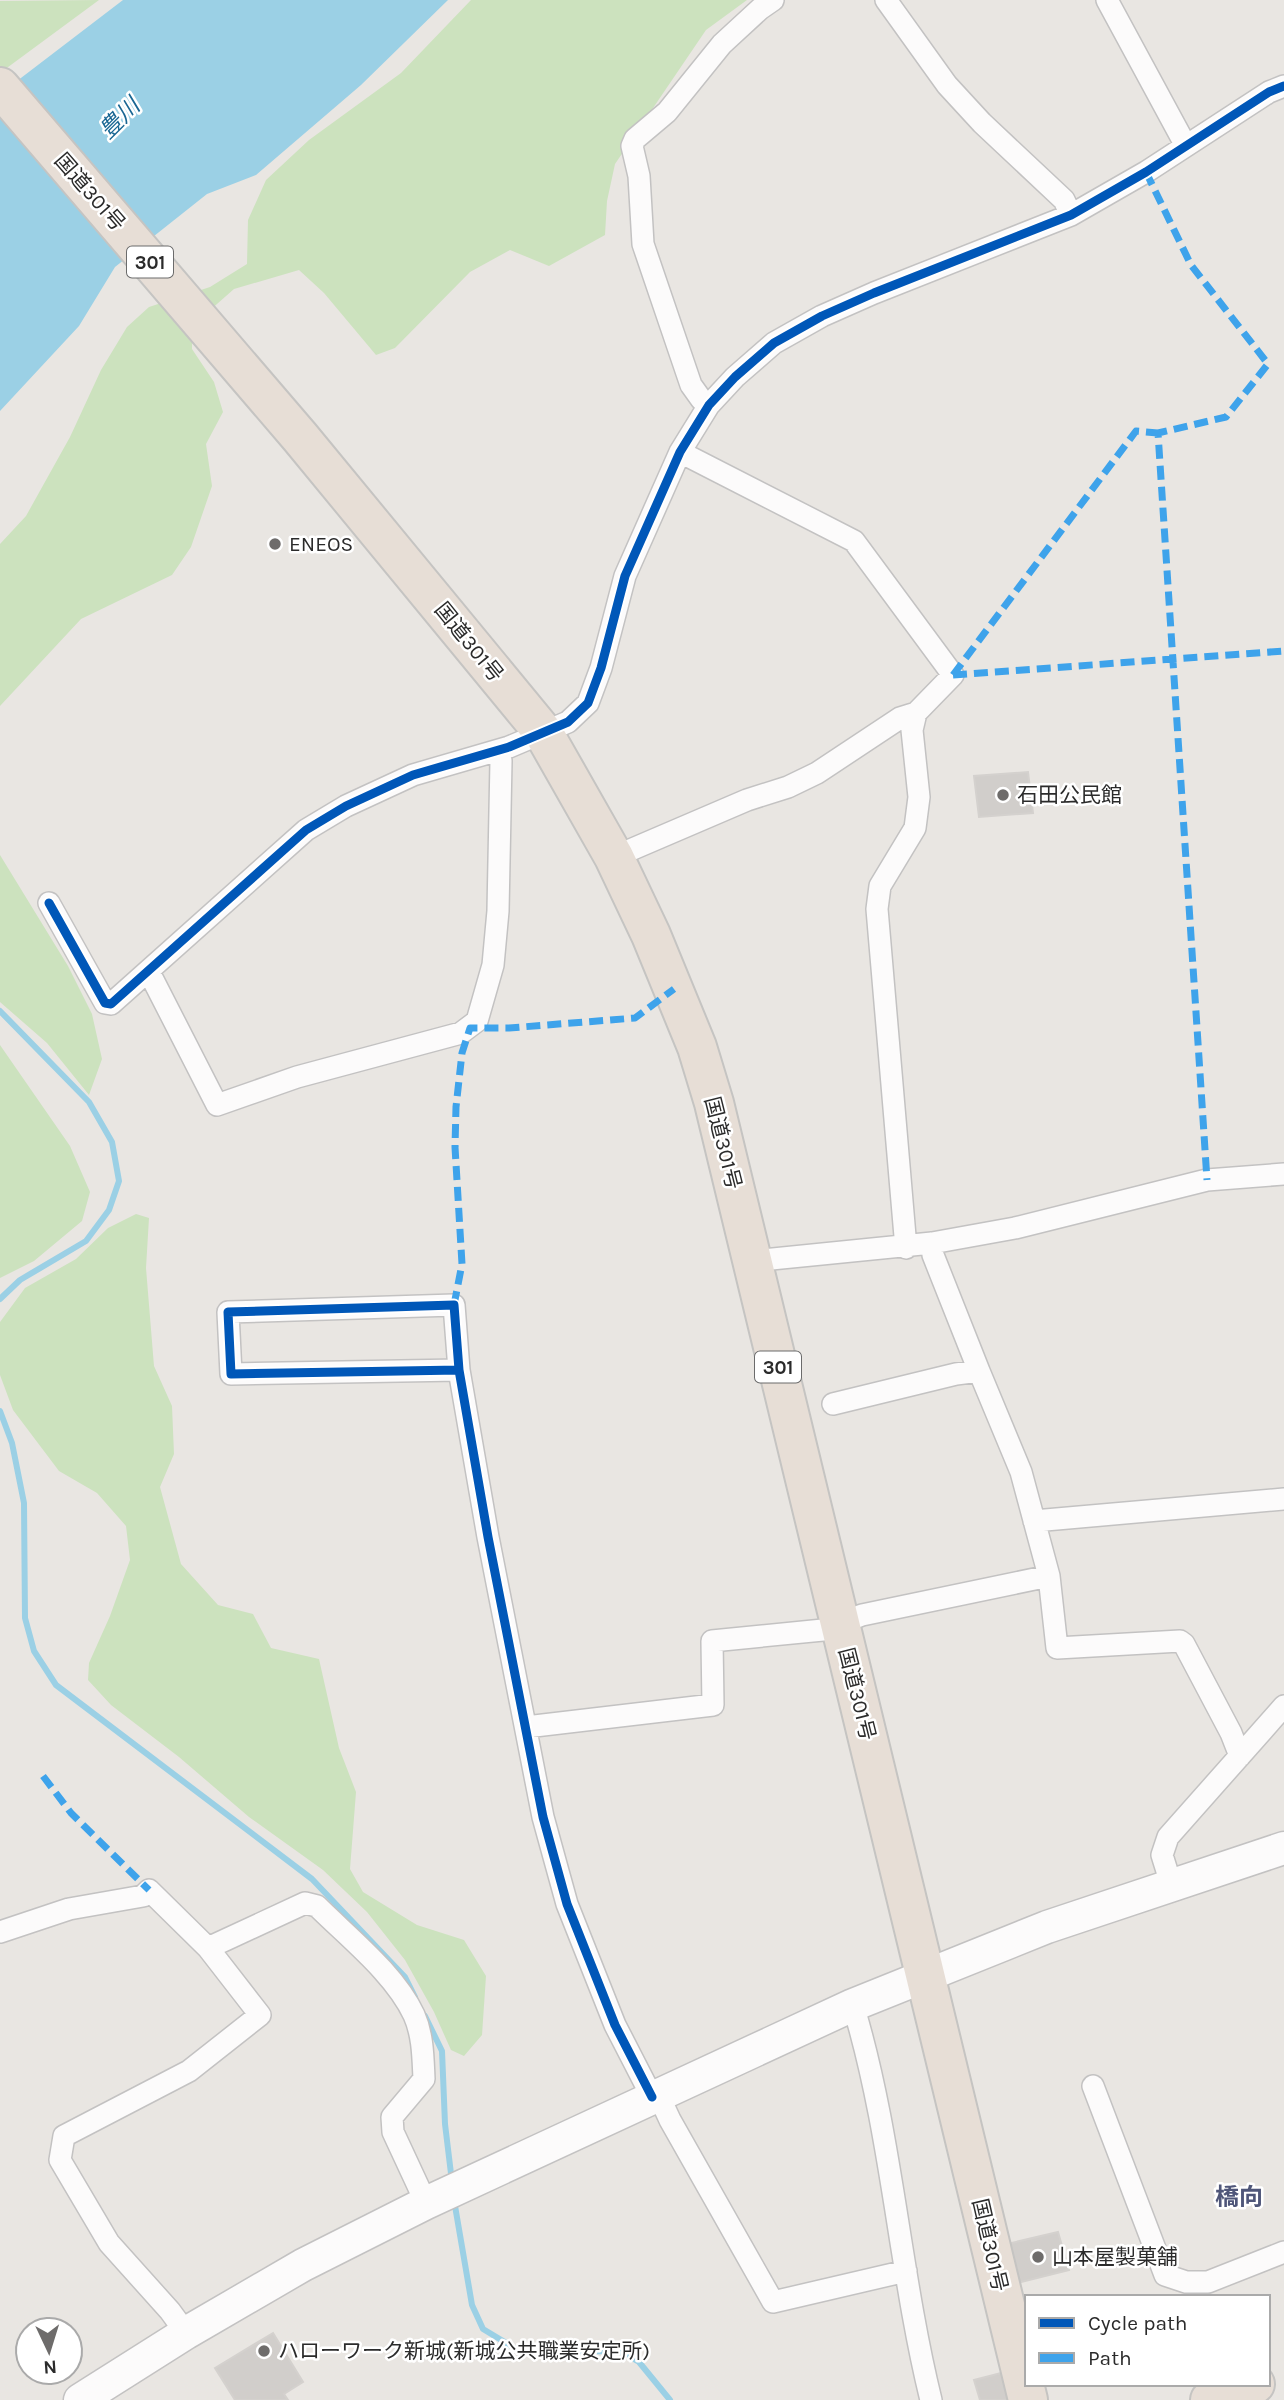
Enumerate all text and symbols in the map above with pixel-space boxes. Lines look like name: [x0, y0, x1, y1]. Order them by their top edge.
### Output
water label: 豊川: [94, 90, 147, 144]
street label: 国道301号: [50, 148, 130, 236]
road number: 301: [127, 246, 173, 278]
place label: ENEOS: [289, 532, 353, 556]
marker: ENEOS: [267, 536, 283, 552]
street label: 国道301号: [430, 598, 508, 686]
place label: 石田公民館: [1017, 783, 1122, 807]
marker: 石田公民館: [995, 787, 1011, 803]
street label: 国道301号: [700, 1094, 746, 1192]
road number: 301: [755, 1352, 801, 1382]
street label: 国道301号: [834, 1645, 880, 1743]
district label: 橋向: [1215, 2183, 1263, 2211]
street label: 国道301号: [968, 2196, 1012, 2294]
place label: 山本屋製菓舗: [1052, 2245, 1178, 2269]
marker: 山本屋製菓舗: [1030, 2249, 1046, 2265]
legend: [1025, 2295, 1270, 2386]
text: Cycle path: [1088, 2311, 1188, 2335]
north arrow: [14, 2316, 84, 2386]
place label: ハローワーク新城(新城公共職業安定所): [278, 2339, 650, 2363]
marker: ハローワーク新城(新城公共職業安定所): [256, 2343, 272, 2359]
text: Path: [1088, 2346, 1132, 2370]
text: N: [43, 2356, 58, 2378]

